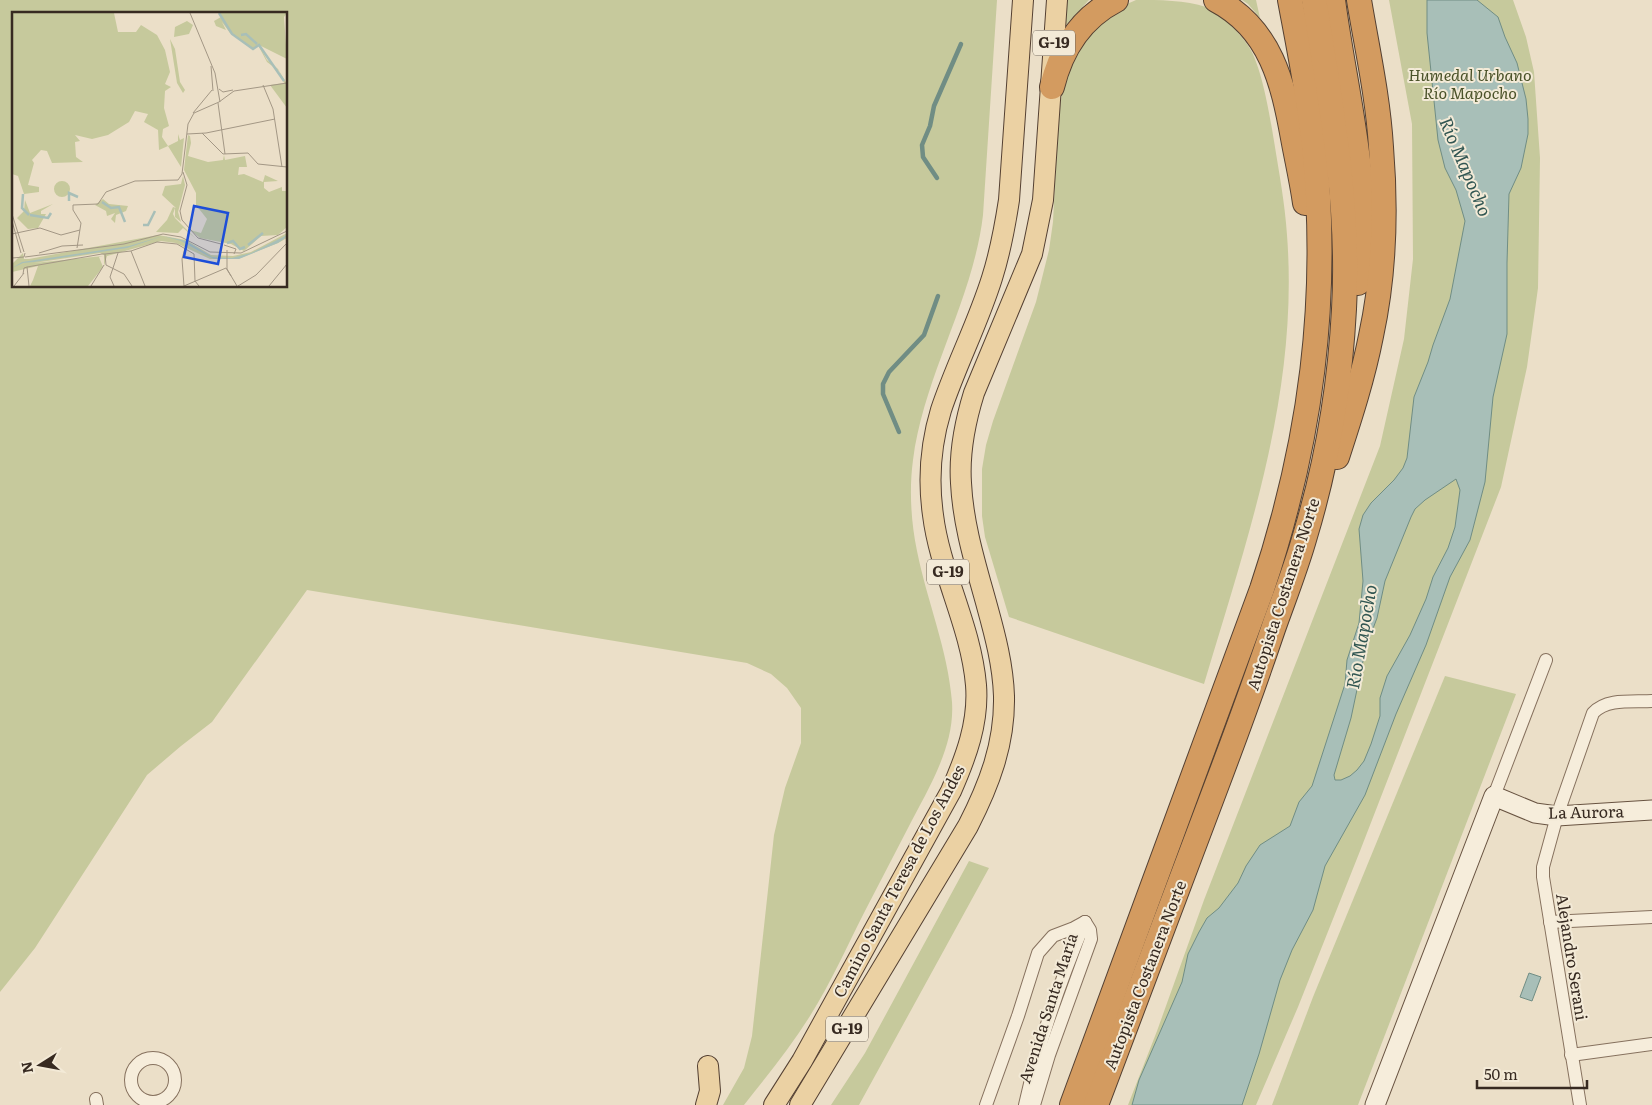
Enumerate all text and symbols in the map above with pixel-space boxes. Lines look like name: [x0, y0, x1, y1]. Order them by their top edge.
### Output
inset map: [12, 12, 288, 288]
road number: G-19: [1033, 30, 1075, 56]
park label: Humedal Urbano Río Mapocho: [1408, 62, 1532, 104]
water label: Río Mapocho: [1433, 112, 1499, 220]
street label: Autopista Costanera Norte: [1240, 494, 1325, 693]
road number: G-19: [927, 560, 969, 584]
water label: Río Mapocho: [1338, 582, 1383, 691]
street label: Camino Santa Teresa de Los Andes: [826, 760, 970, 1001]
street label: La Aurora: [1548, 798, 1625, 824]
street label: Autopista Costanera Norte: [1097, 877, 1191, 1073]
street label: Alejandro Serani: [1551, 892, 1595, 1022]
street label: Avenida Santa María: [1011, 929, 1083, 1086]
road number: G-19: [826, 1016, 868, 1042]
north arrow: [15, 1040, 65, 1090]
scale bar: [1477, 1058, 1587, 1090]
text: N: [15, 1060, 37, 1075]
text: 50 m: [1484, 1062, 1518, 1085]

